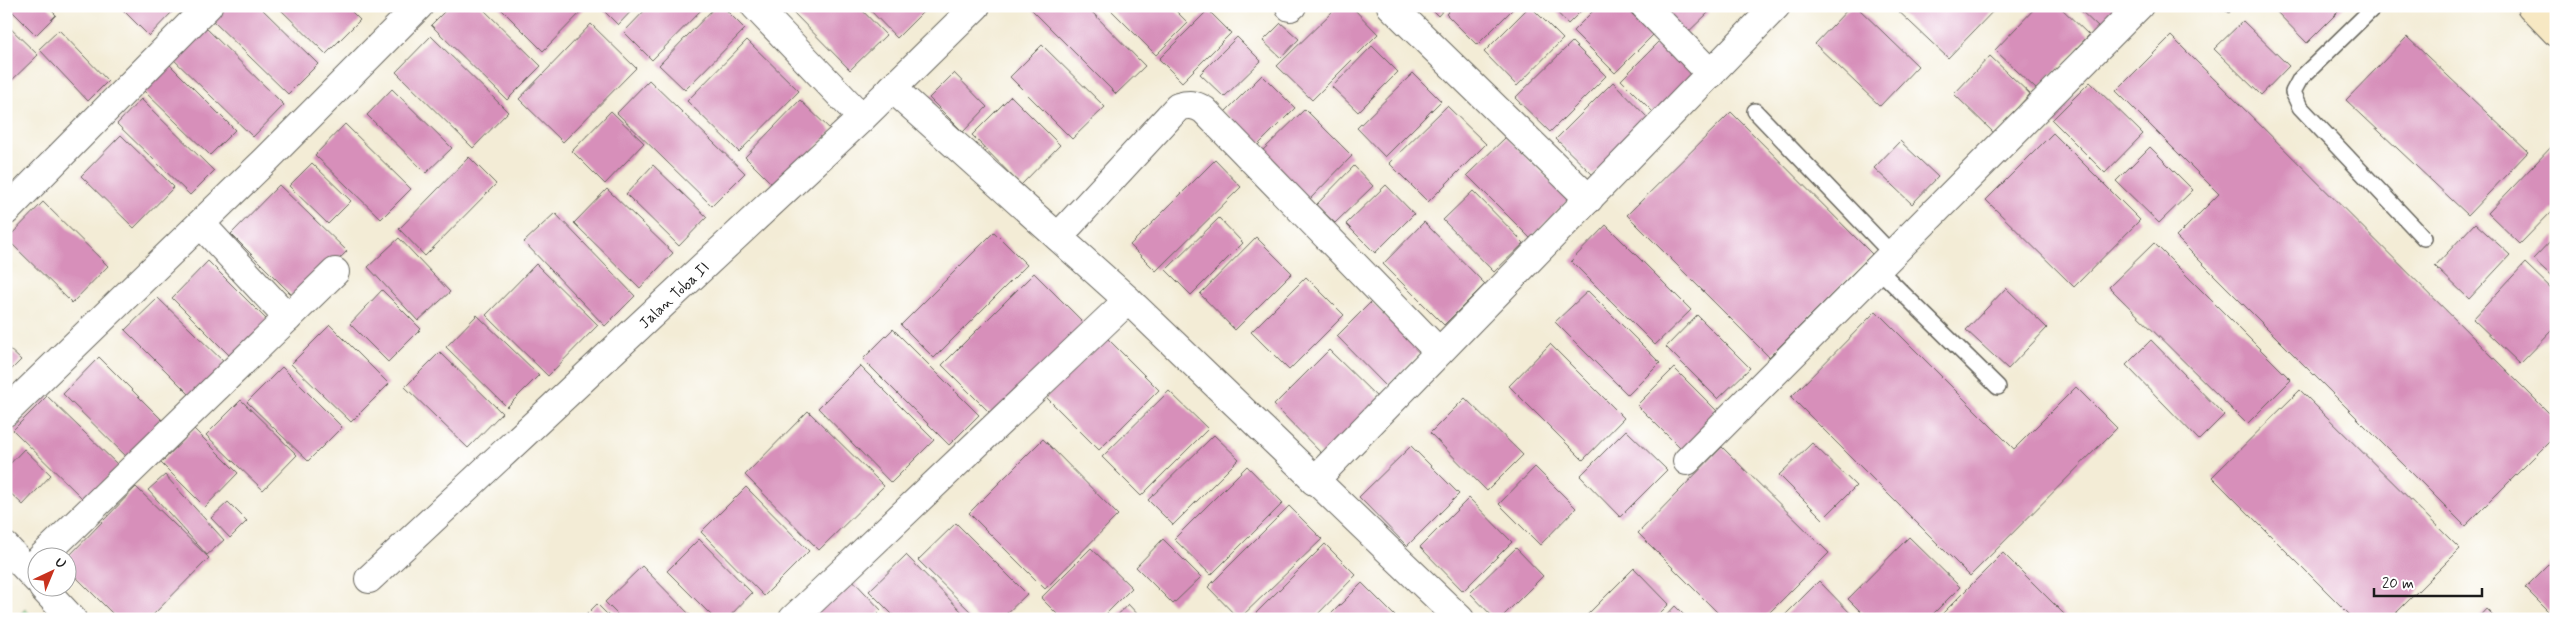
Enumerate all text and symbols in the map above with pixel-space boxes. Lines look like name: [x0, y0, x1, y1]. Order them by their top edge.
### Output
street label: Jalan Toba II: [635, 258, 714, 334]
north arrow: [28, 548, 78, 598]
text: U: [51, 554, 70, 573]
scale bar: [2374, 565, 2482, 597]
text: 20 m: [2382, 574, 2414, 594]

